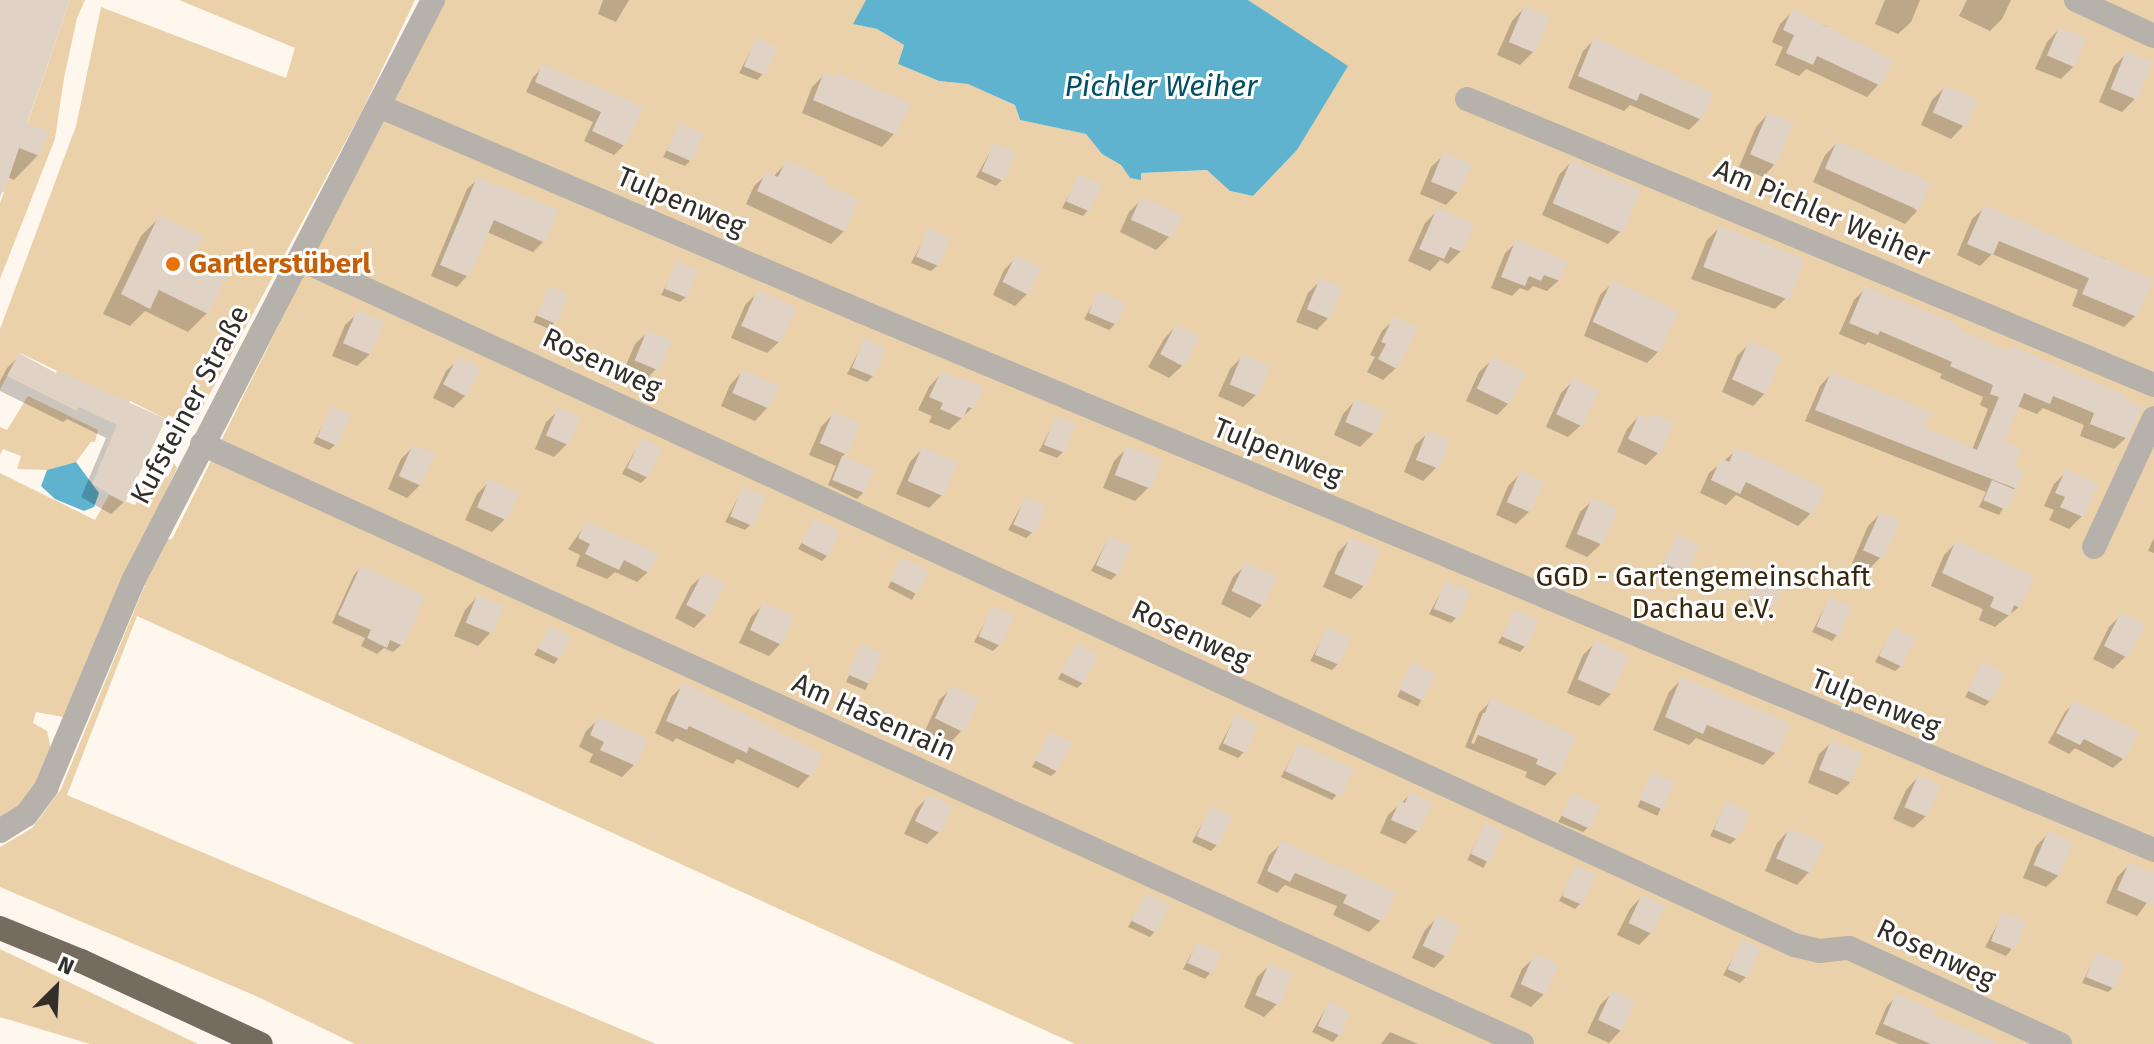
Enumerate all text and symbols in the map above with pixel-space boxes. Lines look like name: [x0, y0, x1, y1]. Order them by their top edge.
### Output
water label: Pichler Weiher: [1065, 68, 1257, 104]
street label: Am Pichler Weiher: [1709, 152, 1935, 274]
street label: Tulpenweg: [612, 160, 750, 244]
place label: Gartlerstüberl: [189, 247, 371, 281]
marker: Gartlerstüberl: [164, 255, 182, 273]
street label: Kufsteiner Straße: [124, 300, 256, 510]
street label: Rosenweg: [537, 321, 667, 405]
street label: Tulpenweg: [1209, 411, 1347, 493]
park label: GGD - Gartengemeinschaft Dachau e.V.: [1535, 560, 1871, 626]
street label: Rosenweg: [1126, 593, 1256, 677]
street label: Tulpenweg: [1807, 662, 1945, 744]
street label: Am Hasenrain: [787, 666, 961, 768]
street label: Rosenweg: [1871, 912, 2001, 996]
north arrow: [16, 948, 96, 1028]
text: N: [54, 950, 78, 981]

